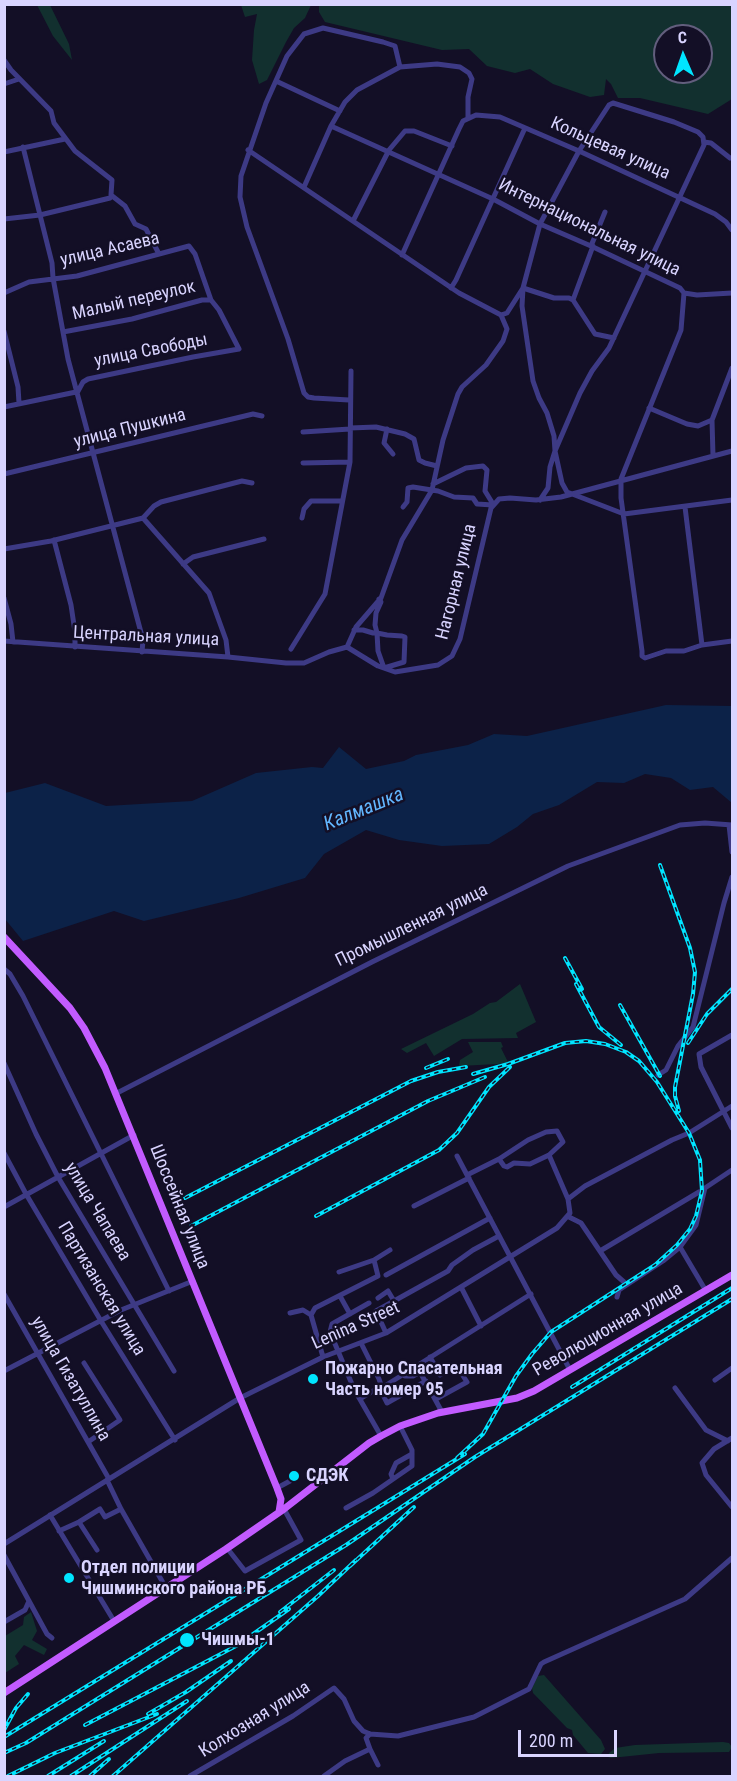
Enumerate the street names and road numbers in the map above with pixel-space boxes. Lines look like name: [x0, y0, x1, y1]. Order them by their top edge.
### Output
street label: Кольцевая улица: [547, 113, 673, 185]
street label: Интернациональная улица: [495, 175, 683, 281]
street label: улица Асаева: [58, 228, 162, 272]
street label: Малый переулок: [70, 276, 198, 326]
street label: улица Свободы: [92, 329, 210, 373]
street label: улица Пушкина: [72, 405, 188, 453]
street label: Нагорная улица: [432, 522, 482, 642]
street label: Центральная улица: [72, 622, 220, 652]
street label: Промышленная улица: [332, 880, 492, 972]
street label: Шоссейная улица: [144, 1142, 214, 1272]
street label: улица Чапаева: [59, 1159, 135, 1265]
street label: Партизанская улица: [52, 1218, 150, 1360]
street label: Революционная улица: [529, 1278, 687, 1382]
street label: Lenina Street: [309, 1297, 403, 1355]
street label: улица Гизатуллина: [26, 1313, 114, 1445]
street label: Колхозная улица: [195, 1677, 315, 1763]

